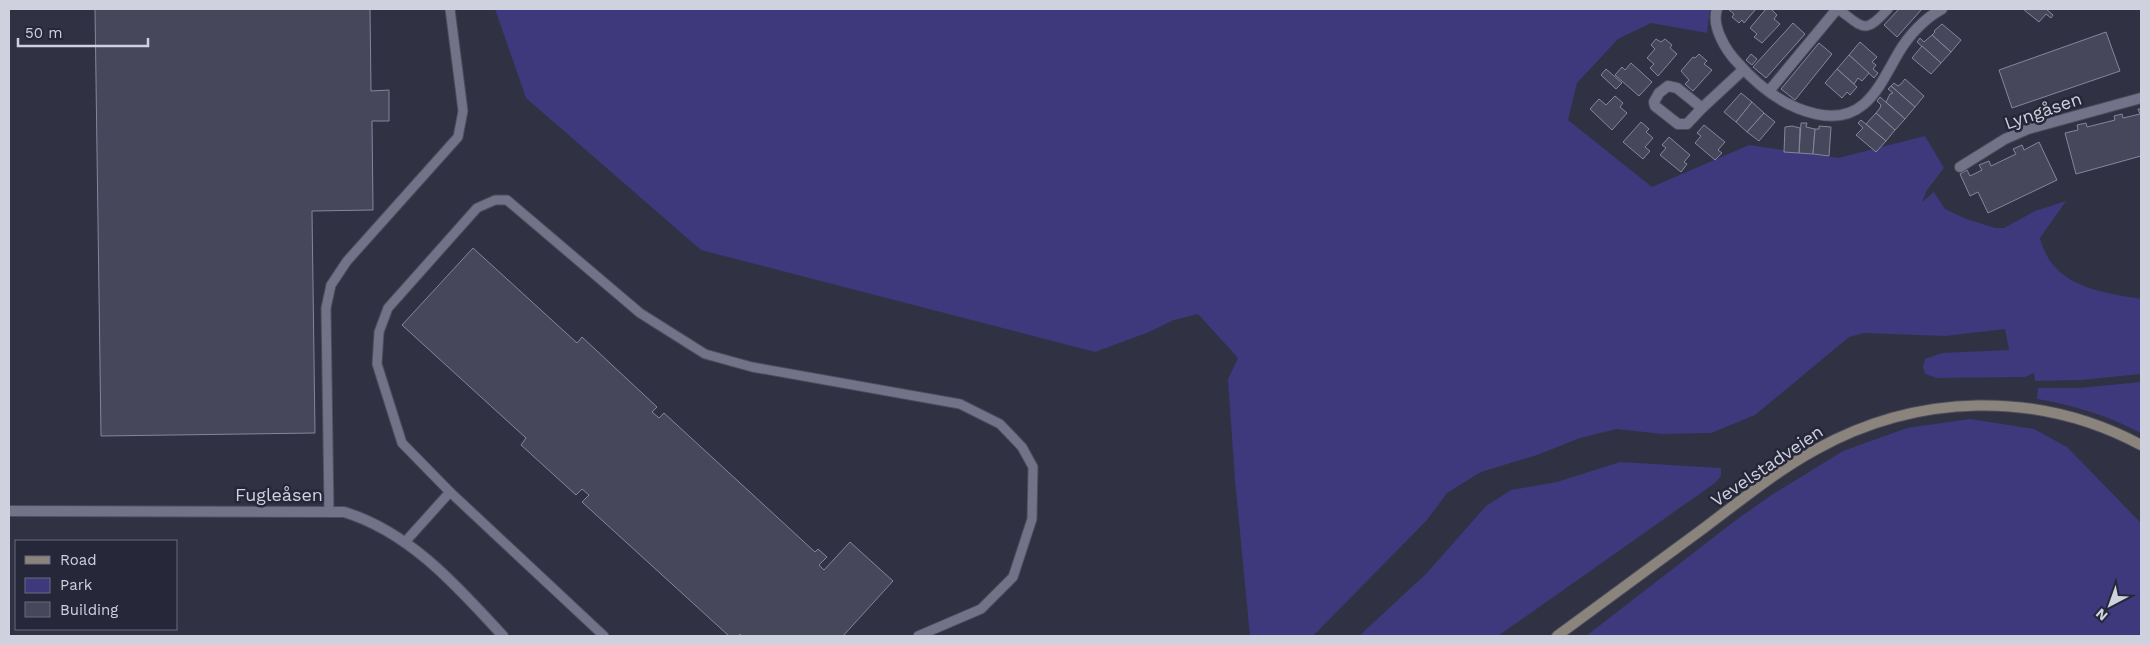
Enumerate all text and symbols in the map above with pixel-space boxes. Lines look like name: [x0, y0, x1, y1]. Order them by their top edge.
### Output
scale bar: [18, 15, 148, 47]
text: 50 m: [25, 24, 62, 42]
street label: Lyngåsen: [2001, 88, 2084, 134]
street label: Vevelstadveien: [1707, 420, 1827, 511]
street label: Fugleåsen: [235, 484, 323, 505]
legend: [15, 540, 178, 630]
text: Road: [60, 551, 97, 569]
text: Park: [60, 576, 93, 594]
north arrow: [2085, 580, 2135, 630]
text: Building: [60, 601, 118, 619]
text: N: [2092, 605, 2111, 624]

